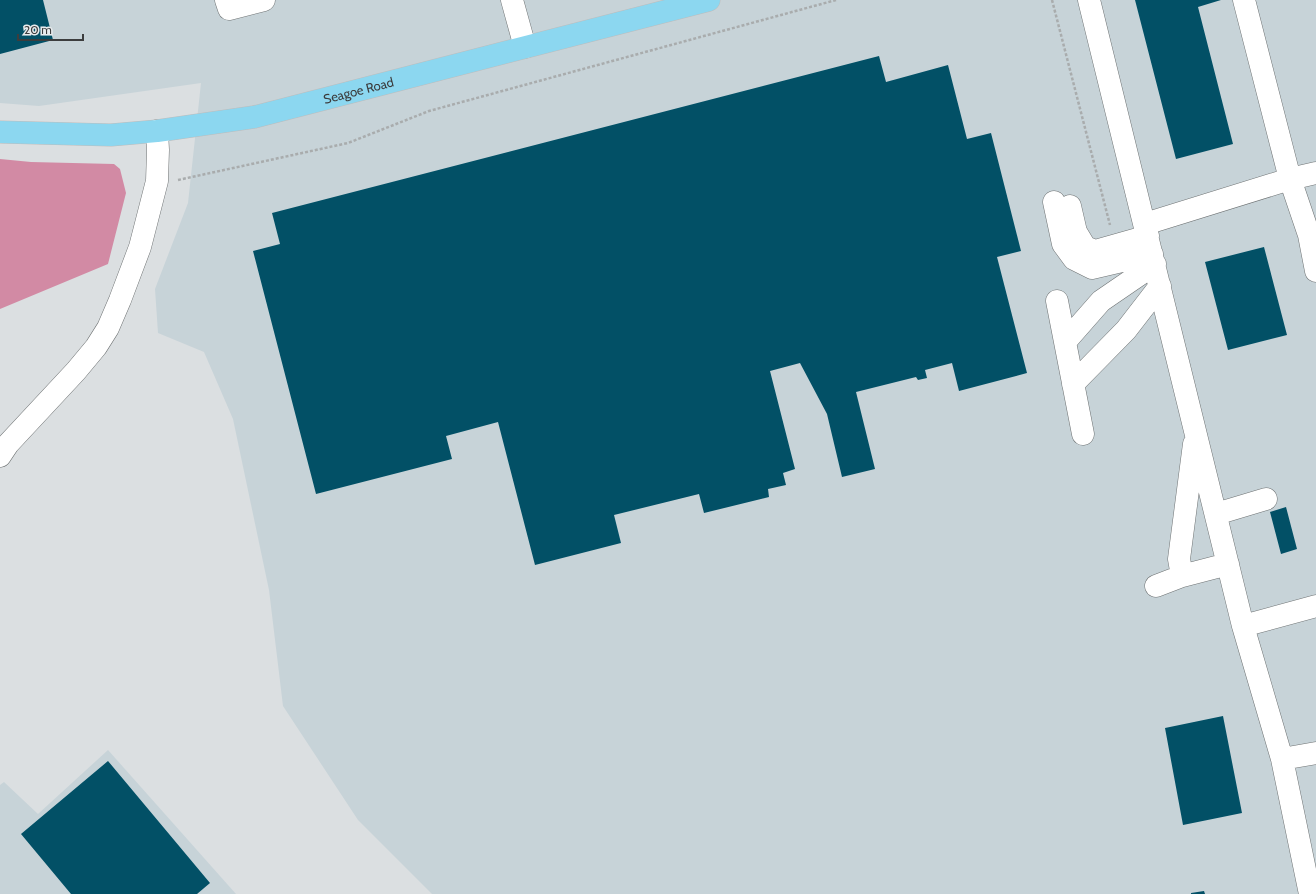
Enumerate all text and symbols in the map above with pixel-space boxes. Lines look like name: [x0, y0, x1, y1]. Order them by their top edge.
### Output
scale bar: [18, 16, 83, 42]
text: 20 m: [24, 22, 52, 37]
street label: Seagoe Road: [322, 73, 395, 107]

